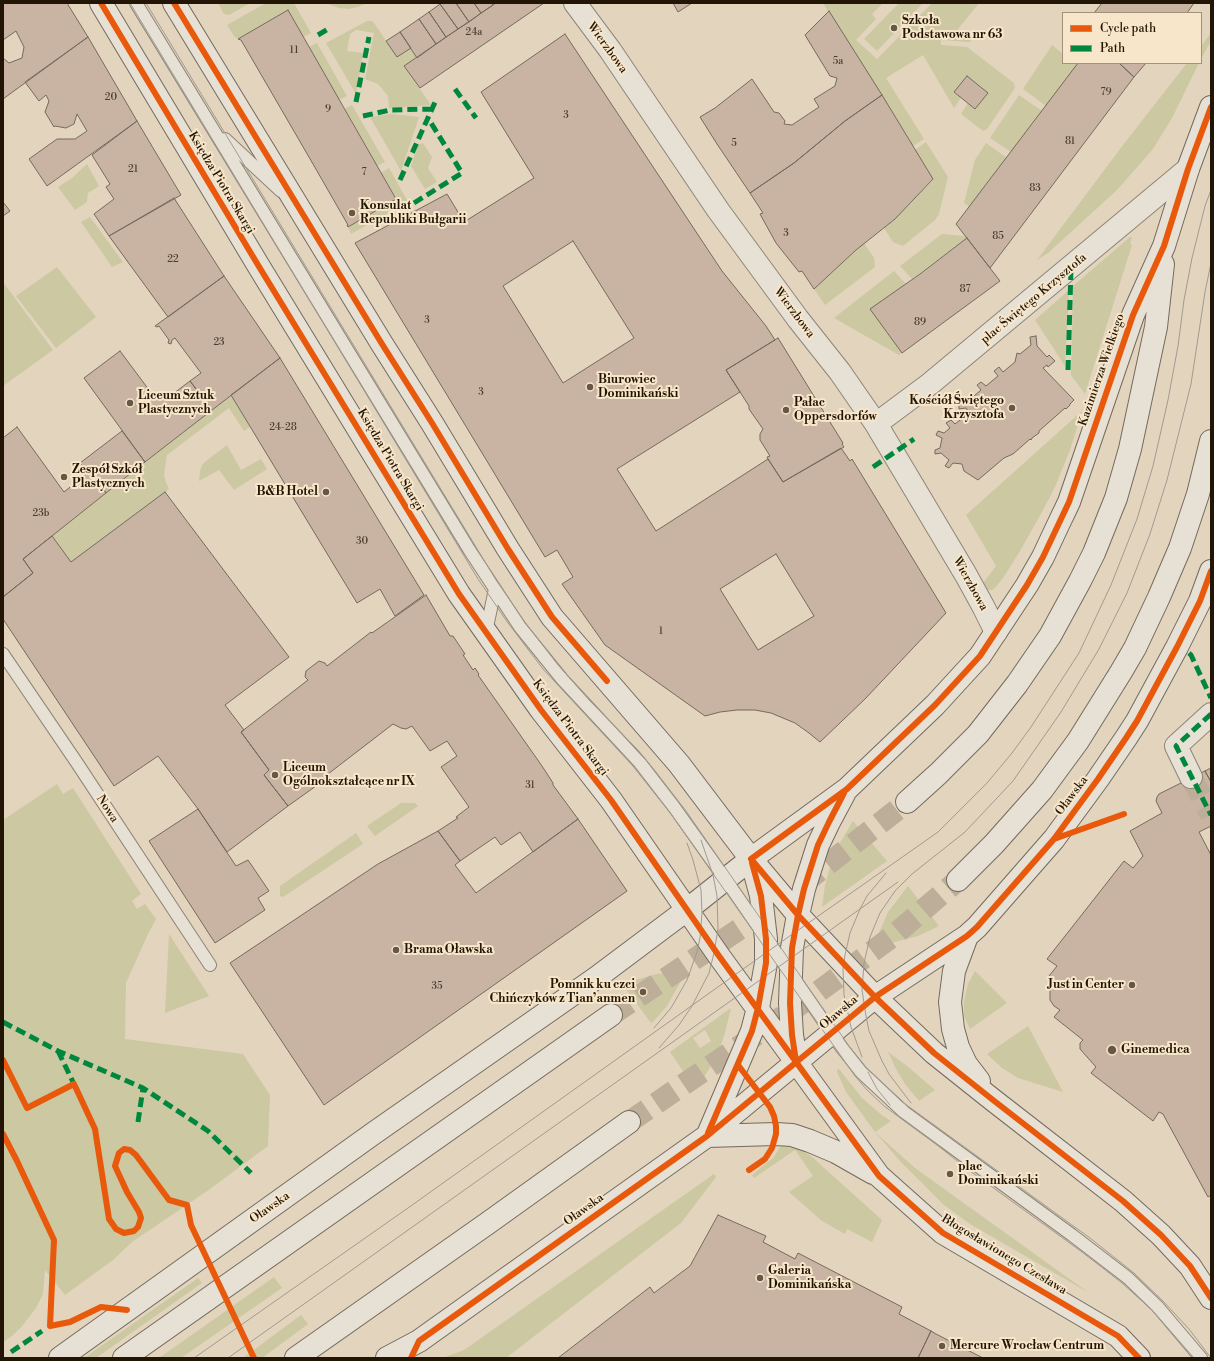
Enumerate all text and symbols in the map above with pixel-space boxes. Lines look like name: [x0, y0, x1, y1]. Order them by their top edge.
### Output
legend: [1062, 12, 1202, 64]
place label: Szkoła Podstawowa nr 63: [902, 14, 1003, 42]
street label: Wierzbowa: [584, 20, 630, 76]
text: Cycle path: [1100, 21, 1156, 36]
marker: Szkoła Podstawowa nr 63: [889, 23, 899, 33]
house number: 24a: [466, 27, 482, 39]
text: Path: [1100, 41, 1125, 56]
house number: 11: [290, 45, 298, 57]
house number: 5a: [833, 56, 843, 68]
house number: 79: [1101, 87, 1111, 99]
house number: 20: [105, 92, 117, 104]
house number: 9: [325, 104, 331, 116]
house number: 3: [563, 110, 569, 122]
street label: Księdza Piotra Skargi: [185, 129, 257, 237]
house number: 81: [1065, 136, 1075, 148]
house number: 5: [731, 138, 737, 150]
house number: 21: [128, 164, 138, 176]
house number: 7: [361, 167, 367, 179]
house number: 83: [1029, 183, 1041, 195]
place label: Konsulat Republiki Bułgarii: [360, 199, 466, 227]
marker: Konsulat Republiki Bułgarii: [347, 208, 357, 218]
house number: 3: [783, 228, 789, 240]
house number: 85: [992, 231, 1004, 243]
street label: plac Świętego Krzysztofa: [978, 251, 1090, 347]
house number: 22: [167, 254, 179, 266]
house number: 87: [959, 284, 971, 296]
street label: Wierzbowa: [770, 285, 818, 341]
street label: Kazimierza Wielkiego: [1076, 312, 1128, 428]
house number: 3: [424, 315, 430, 327]
house number: 89: [914, 317, 926, 329]
house number: 23: [213, 337, 225, 349]
place label: Biurowiec Dominikański: [598, 373, 678, 401]
marker: Biurowiec Dominikański: [585, 382, 595, 392]
house number: 3: [478, 387, 484, 399]
place label: Liceum Sztuk Plastycznych: [138, 389, 214, 417]
place label: Kościół Świętego Krzysztofa: [909, 394, 1004, 422]
place label: Pałac Oppersdorfów: [794, 396, 877, 424]
marker: Liceum Sztuk Plastycznych: [125, 398, 135, 408]
marker: Kościół Świętego Krzysztofa: [1007, 403, 1017, 413]
marker: Pałac Oppersdorfów: [781, 405, 791, 415]
street label: Księdza Piotra Skargi: [354, 406, 426, 514]
house number: 24-28: [269, 422, 297, 434]
place label: Zespół Szkół Plastycznych: [72, 463, 145, 491]
marker: Zespół Szkół Plastycznych: [59, 472, 69, 482]
place label: B&B Hotel: [257, 485, 318, 499]
marker: B&B Hotel: [321, 487, 331, 497]
house number: 23b: [33, 508, 49, 520]
house number: 30: [356, 536, 368, 548]
street label: Wierzbowa: [949, 555, 991, 613]
house number: 1: [659, 626, 663, 638]
street label: Księdza Piotra Skargi: [529, 677, 611, 779]
place label: Liceum Ogólnokształcące nr IX: [283, 761, 415, 789]
marker: Liceum Ogólnokształcące nr IX: [270, 770, 280, 780]
street label: Oławska: [1053, 774, 1091, 818]
house number: 31: [525, 780, 535, 792]
street label: Nowa: [93, 793, 121, 825]
place label: Brama Oławska: [404, 943, 493, 957]
marker: Brama Oławska: [391, 945, 401, 955]
place label: Pomnik ku czci Chińczyków z Tian’anmen: [490, 978, 635, 1006]
place label: Just in Center: [1048, 978, 1124, 992]
marker: Just in Center: [1127, 980, 1137, 990]
house number: 35: [431, 981, 443, 993]
marker: Pomnik ku czci Chińczyków z Tian’anmen: [638, 987, 648, 997]
street label: Oławska: [817, 993, 861, 1033]
place label: Ginemedica: [1121, 1043, 1190, 1057]
marker: Ginemedica: [1106, 1044, 1118, 1056]
place label: plac Dominikański: [958, 1160, 1038, 1188]
marker: plac Dominikański: [945, 1169, 955, 1179]
street label: Oławska: [247, 1189, 293, 1227]
street label: Oławska: [561, 1191, 607, 1229]
street label: Błogosławionego Czesława: [939, 1212, 1069, 1298]
place label: Galeria Dominikańska: [768, 1264, 851, 1292]
marker: Galeria Dominikańska: [755, 1273, 765, 1283]
place label: Mercure Wrocław Centrum: [950, 1339, 1104, 1353]
marker: Mercure Wrocław Centrum: [937, 1341, 947, 1351]

